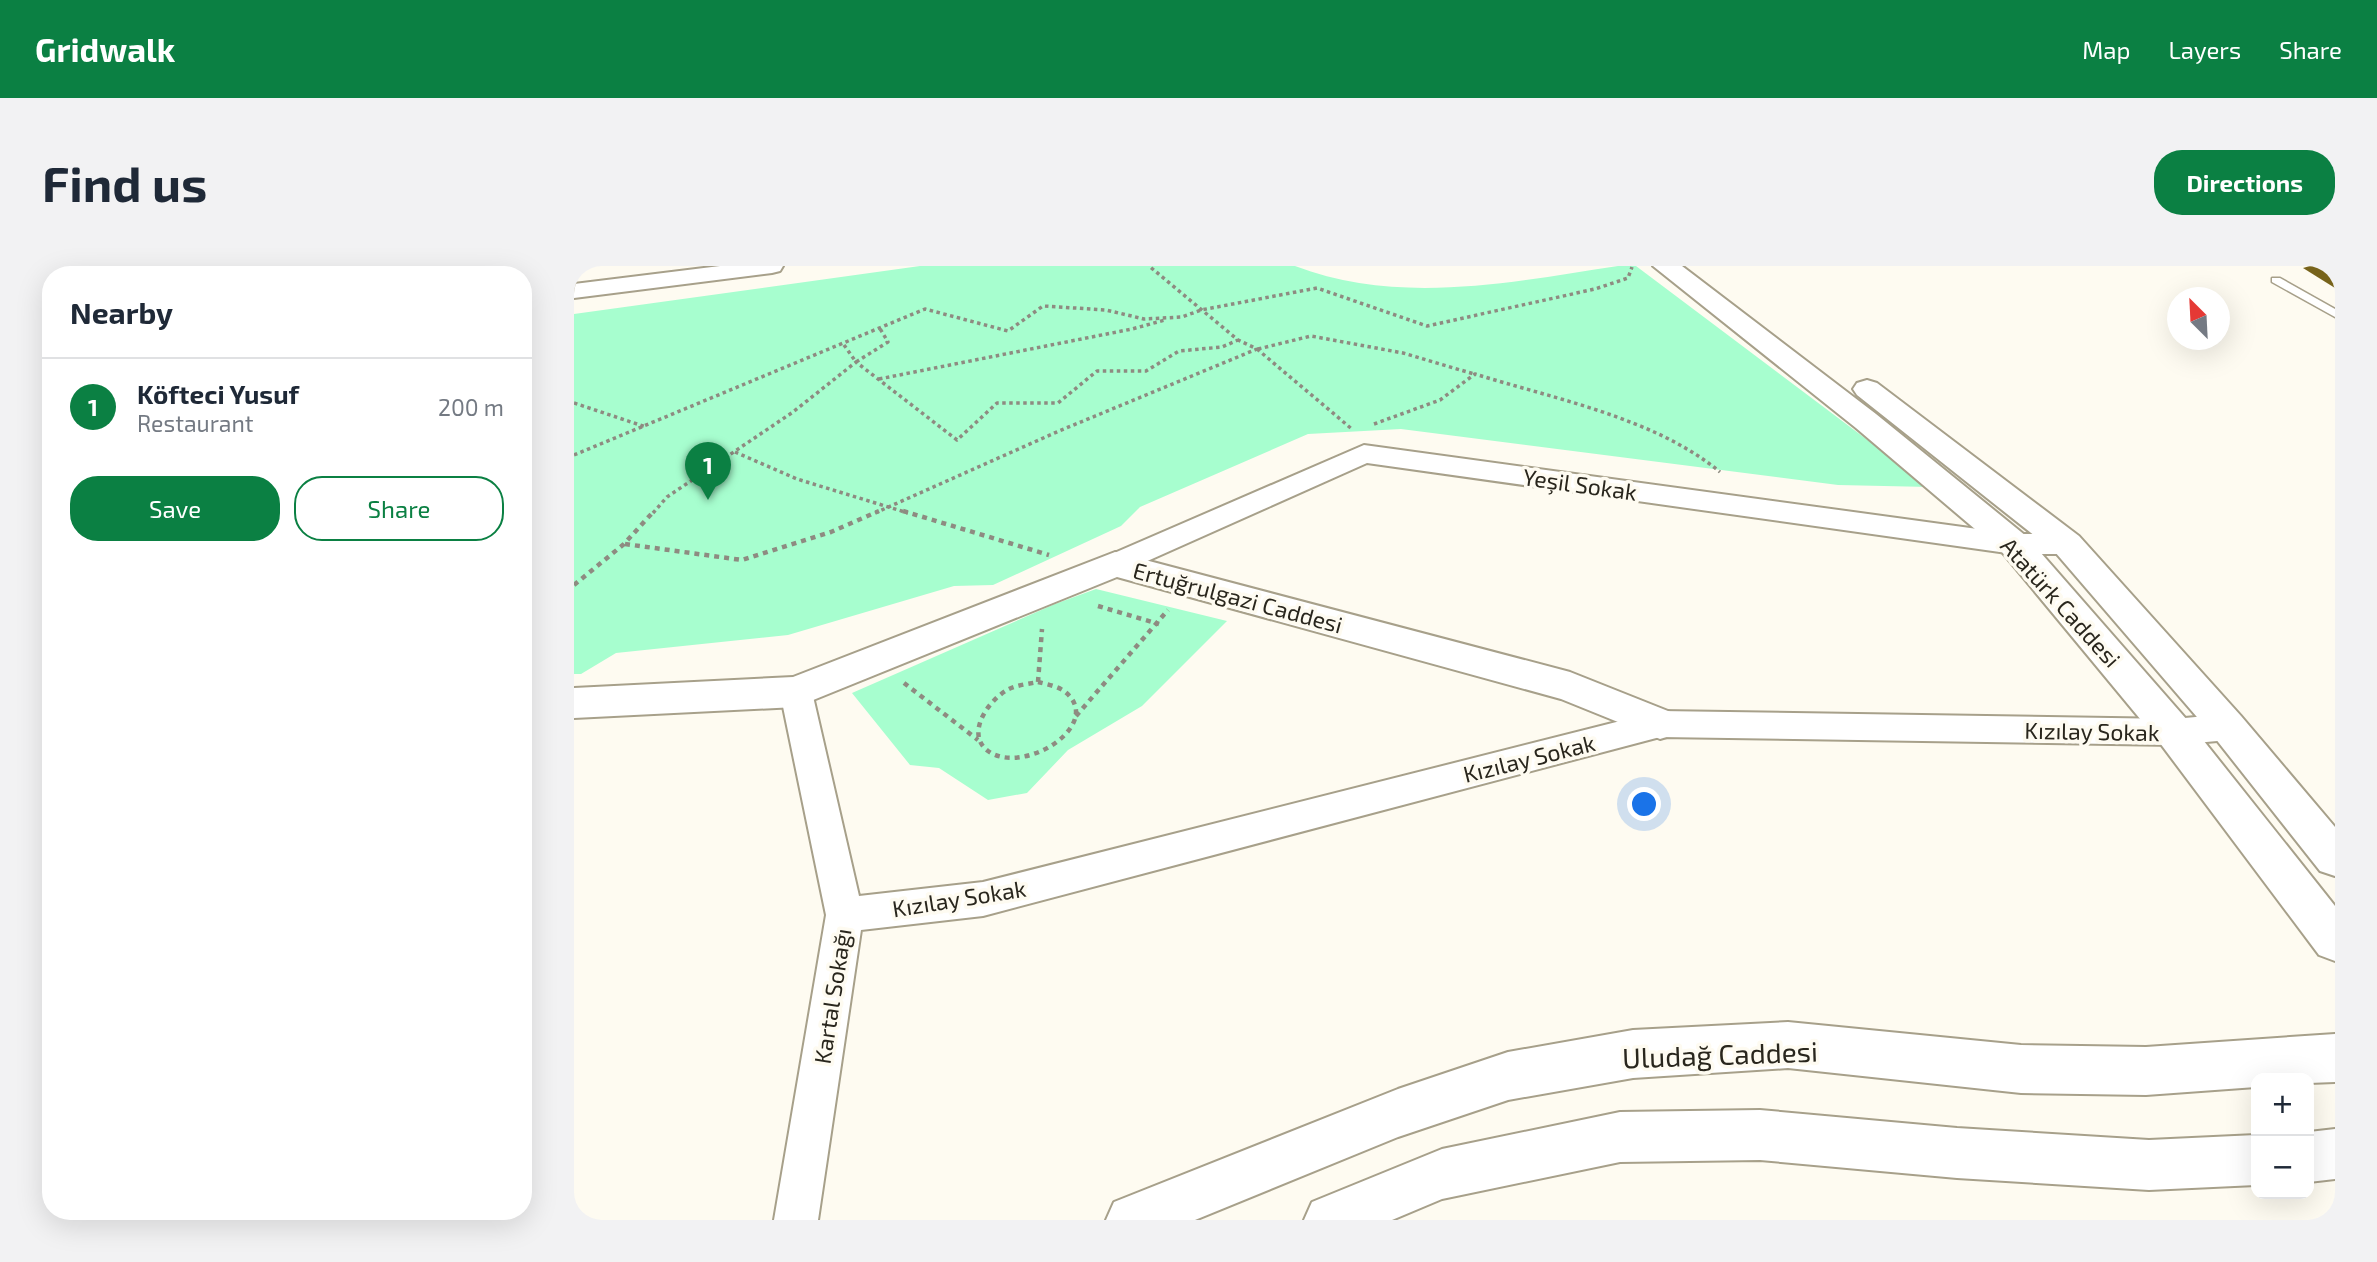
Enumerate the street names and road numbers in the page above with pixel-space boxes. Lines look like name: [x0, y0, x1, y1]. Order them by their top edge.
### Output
street label: Yeşil Sokak: [1521, 462, 1639, 507]
street label: Atatürk Caddesi: [1995, 531, 2127, 673]
street label: Ertuğrulgazi Caddesi: [1130, 556, 1346, 638]
street label: Kızılay Sokak: [2024, 716, 2160, 746]
street label: Kızılay Sokak: [1460, 728, 1598, 788]
street label: Kızılay Sokak: [890, 874, 1028, 922]
street label: Kartal Sokağı: [807, 926, 857, 1066]
street label: Uludağ Caddesi: [1622, 1034, 1818, 1074]

